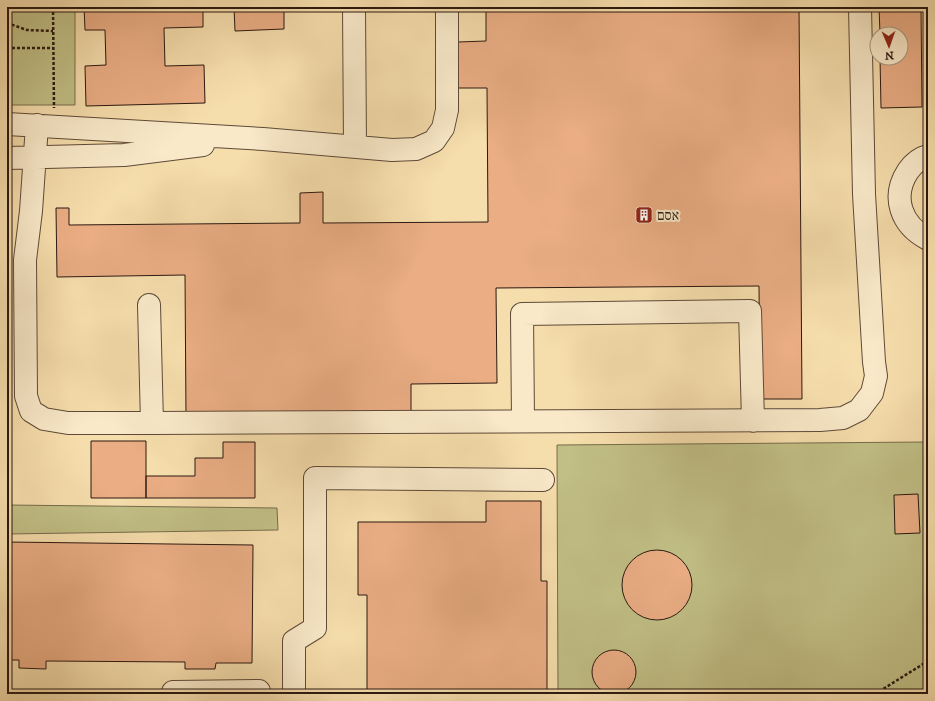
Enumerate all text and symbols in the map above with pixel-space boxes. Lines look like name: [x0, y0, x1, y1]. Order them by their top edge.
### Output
north arrow: [869, 26, 909, 66]
text: N: [885, 48, 894, 62]
building icon: אסם: [634, 205, 654, 225]
place label: אסם: [657, 207, 679, 225]

